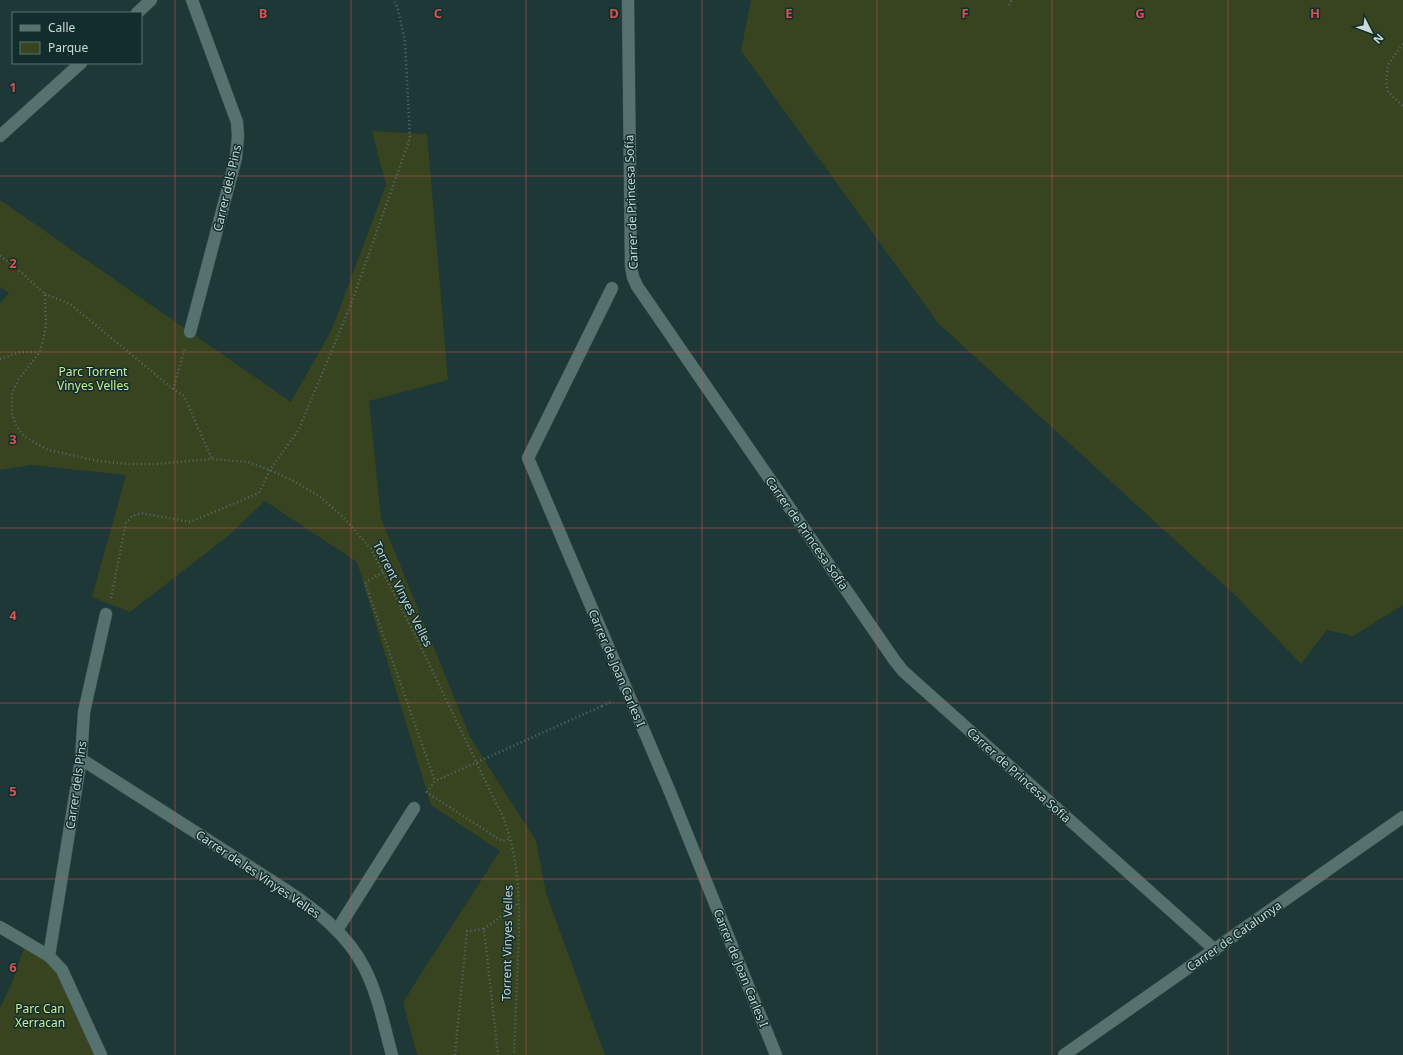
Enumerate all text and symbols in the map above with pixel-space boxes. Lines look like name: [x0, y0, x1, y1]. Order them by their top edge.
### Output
text: B: [259, 4, 267, 22]
text: C: [434, 4, 442, 22]
text: D: [609, 4, 619, 22]
text: E: [785, 4, 793, 22]
text: F: [961, 4, 969, 22]
text: G: [1135, 4, 1145, 22]
text: H: [1310, 4, 1320, 22]
legend: [12, 12, 142, 64]
north arrow: [1351, 12, 1391, 52]
text: Calle: [48, 19, 76, 36]
text: N: [1370, 31, 1387, 47]
text: Parque: [48, 39, 89, 56]
text: 1: [9, 78, 17, 96]
street label: Carrer de Princesa Sofía: [620, 134, 642, 270]
street label: Carrer dels Pins: [209, 143, 245, 233]
text: 2: [9, 254, 17, 272]
park label: Parc Torrent Vinyes Velles: [57, 363, 129, 394]
text: 3: [9, 430, 17, 448]
street label: Carrer de Princesa Sofía: [761, 473, 853, 593]
street label: Torrent Vinyes Velles: [369, 538, 437, 650]
text: 4: [9, 606, 17, 624]
street label: Carrer de Joan Carles I: [585, 607, 649, 729]
street label: Carrer de Princesa Sofía: [963, 724, 1075, 826]
street label: Carrer dels Pins: [61, 740, 91, 830]
text: 5: [9, 782, 17, 800]
street label: Carrer de les Vinyes Velles: [192, 826, 324, 922]
street label: Torrent Vinyes Velles: [497, 884, 517, 1001]
street label: Carrer de Catalunya: [1183, 897, 1285, 975]
street label: Carrer de Joan Carles I: [710, 906, 772, 1030]
text: 6: [9, 958, 17, 976]
park label: Parc Can Xerracan: [15, 1000, 65, 1031]

